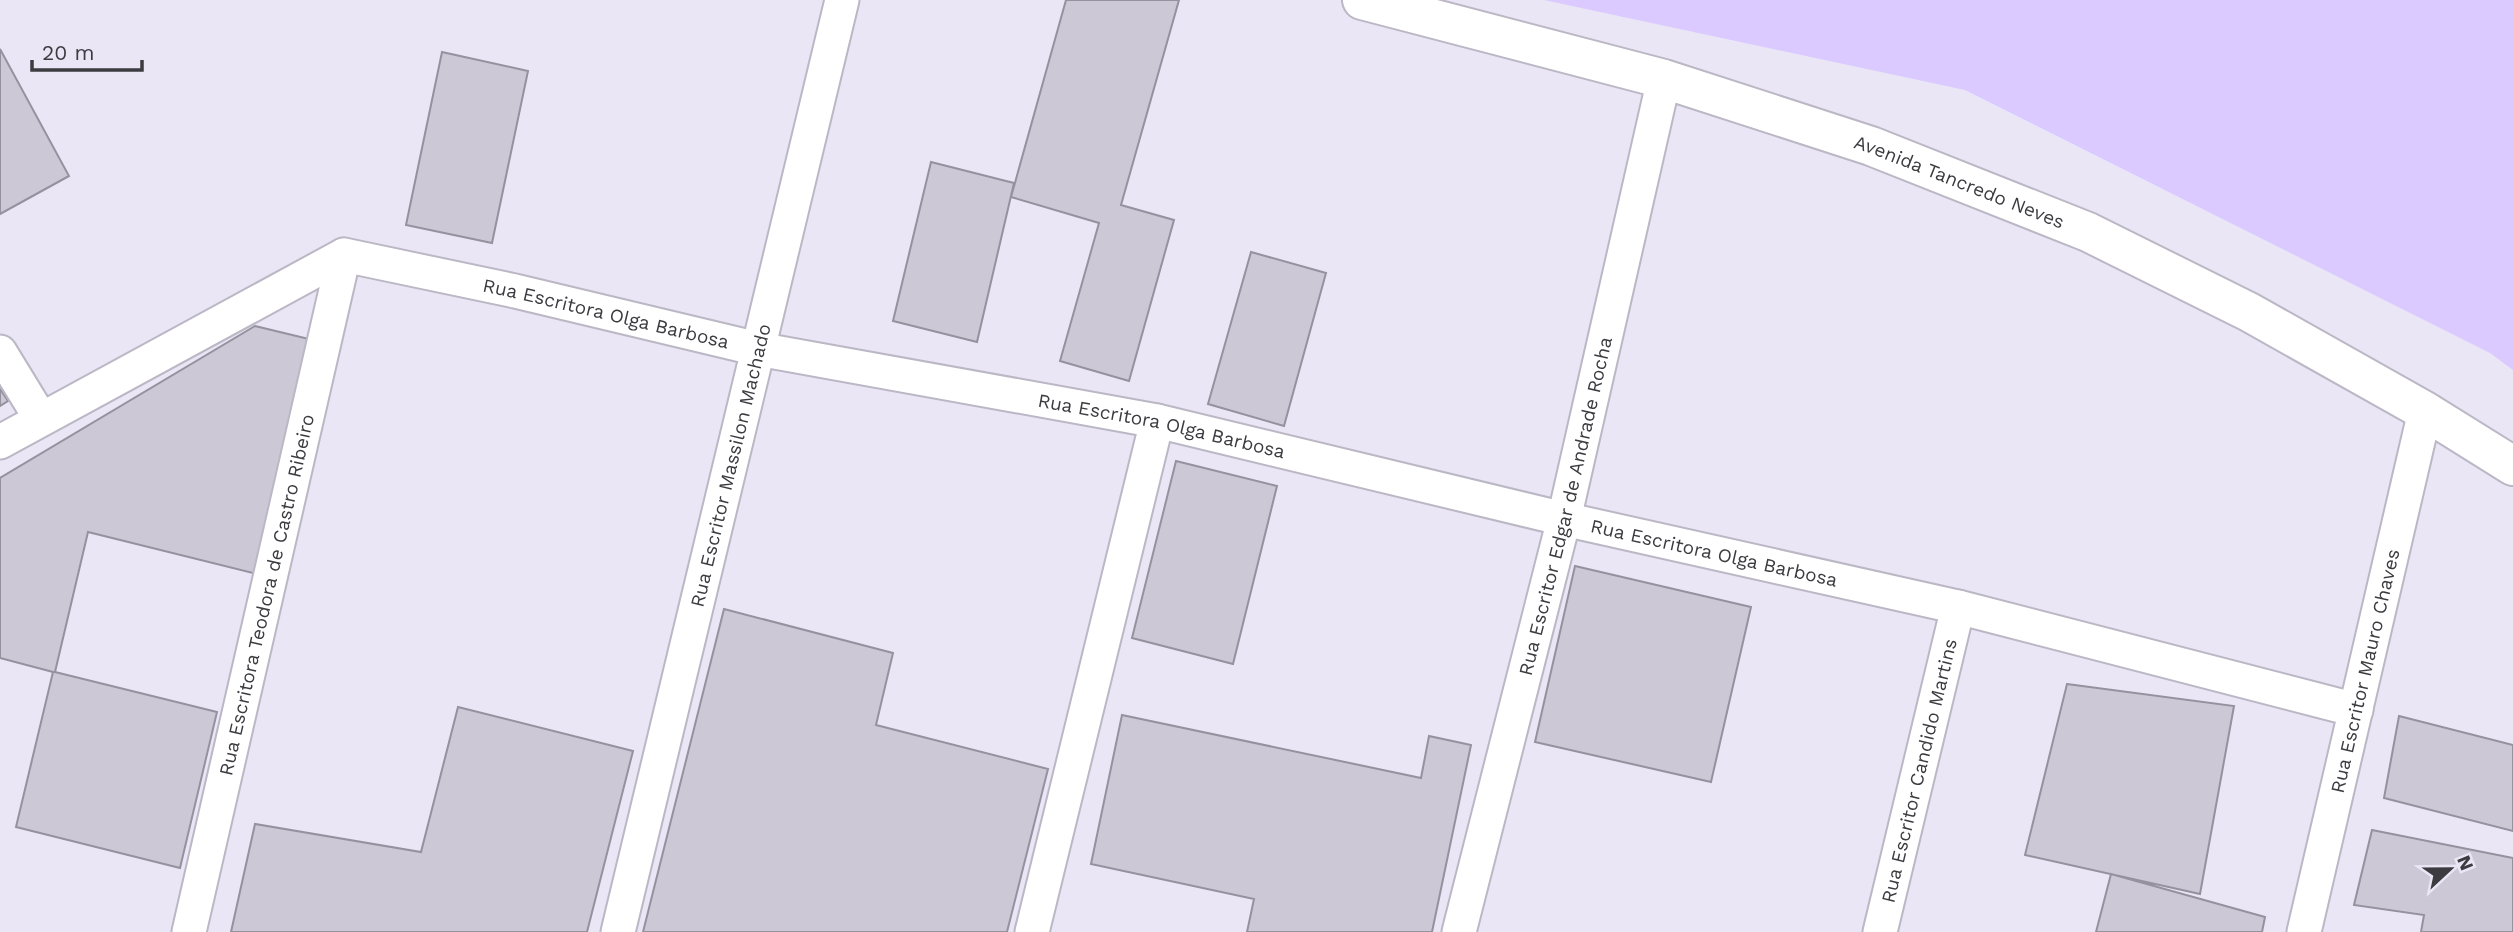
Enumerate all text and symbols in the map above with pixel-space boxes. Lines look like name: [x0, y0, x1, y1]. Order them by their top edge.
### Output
scale bar: [32, 28, 142, 72]
text: 20 m: [42, 40, 94, 65]
street label: Avenida Tancredo Neves: [1851, 130, 2068, 234]
street label: Rua Escritora Olga Barbosa: [481, 274, 732, 354]
street label: Rua Escritor Massilon Machado: [686, 321, 776, 609]
street label: Rua Escritor Edgar de Andrade Rocha: [1514, 334, 1617, 678]
street label: Rua Escritora Olga Barbosa: [1036, 389, 1288, 464]
street label: Rua Escritora Teodora de Castro Ribeiro: [214, 412, 319, 778]
street label: Rua Escritora Olga Barbosa: [1588, 514, 1840, 592]
street label: Rua Escritor Mauro Chaves: [2326, 547, 2405, 795]
street label: Rua Escritor Candido Martins: [1876, 636, 1962, 905]
north arrow: [2415, 834, 2485, 904]
text: N: [2452, 852, 2479, 874]

